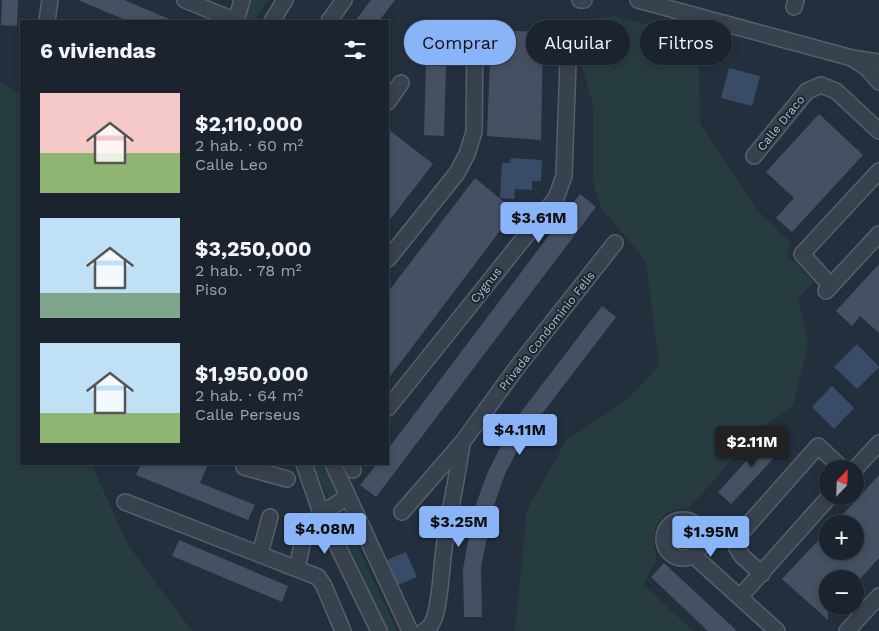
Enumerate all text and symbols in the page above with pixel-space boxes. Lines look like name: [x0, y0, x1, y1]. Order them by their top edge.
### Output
chip: Comprar: [404, 20, 516, 65]
chip: Alquilar: [526, 20, 630, 65]
chip: Filtros: [640, 20, 732, 65]
icon: filters: [341, 36, 369, 64]
text: 6 viviendas: [40, 38, 156, 63]
street label: Calle Draco: [754, 92, 808, 154]
text: $2,110,000: [195, 111, 303, 136]
icon: home: [80, 113, 140, 173]
text: 2 hab. · 60 m²: [195, 136, 303, 155]
text: Calle Leo: [195, 155, 268, 174]
pin: $3.61M: [498, 202, 580, 244]
text: $3.61M: [511, 208, 567, 227]
text: $3,250,000: [195, 236, 312, 261]
icon: home: [80, 238, 140, 298]
text: 2 hab. · 78 m²: [195, 261, 302, 280]
street label: Cygnus: [467, 264, 505, 306]
street label: Privada Condominio Felis: [496, 269, 598, 393]
text: Piso: [195, 280, 227, 299]
text: $1,950,000: [195, 361, 308, 386]
icon: home: [80, 363, 140, 423]
text: 2 hab. · 64 m²: [195, 386, 303, 405]
text: Calle Perseus: [195, 405, 301, 424]
pin: $4.11M: [479, 414, 561, 456]
text: $4.11M: [494, 420, 546, 439]
pin: $2.11M: [711, 426, 793, 468]
text: $2.11M: [726, 432, 778, 451]
north arrow: [819, 460, 864, 505]
map controls: [819, 460, 864, 615]
pin: $3.25M: [418, 506, 500, 548]
pin: $4.08M: [284, 512, 366, 555]
text: $3.25M: [430, 512, 488, 531]
button: +: [819, 515, 864, 560]
pin: $1.95M: [670, 516, 752, 558]
text: $4.08M: [295, 519, 355, 538]
text: $1.95M: [683, 522, 739, 541]
button: −: [819, 570, 864, 615]

